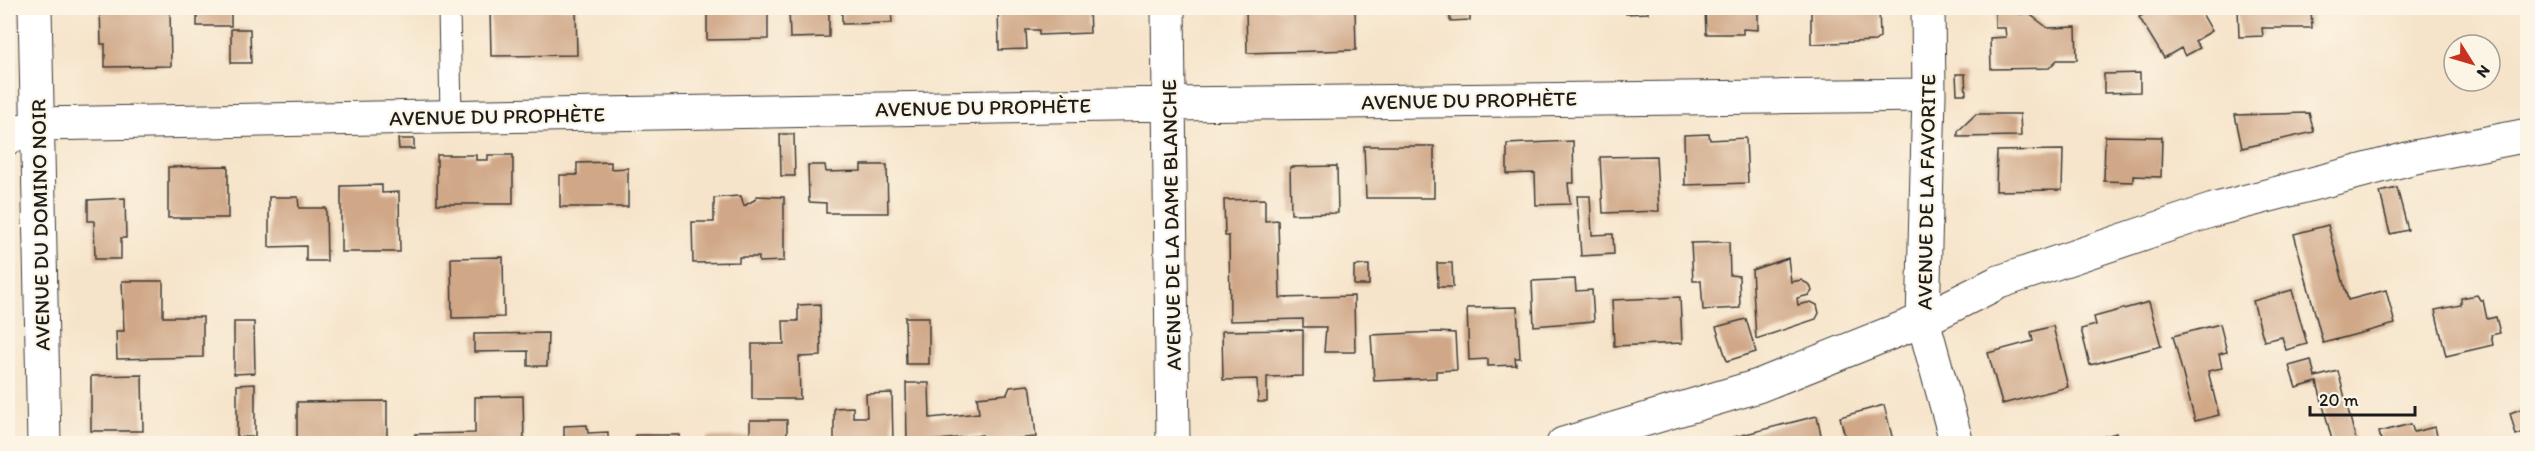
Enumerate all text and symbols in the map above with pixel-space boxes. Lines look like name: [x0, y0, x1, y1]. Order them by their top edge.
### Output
north arrow: [2442, 33, 2502, 93]
text: N: [2473, 62, 2494, 82]
street label: AVENUE DE LA FAVORITE: [1911, 74, 1941, 310]
street label: AVENUE DE LA DAME BLANCHE: [1156, 79, 1186, 371]
street label: AVENUE DU PROPHÈTE: [1361, 86, 1577, 114]
street label: AVENUE DU PROPHÈTE: [875, 93, 1091, 121]
street label: AVENUE DU DOMINO NOIR: [25, 99, 55, 351]
street label: AVENUE DU PROPHÈTE: [389, 102, 605, 130]
scale bar: [2310, 379, 2415, 417]
text: 20 m: [2319, 389, 2359, 411]

